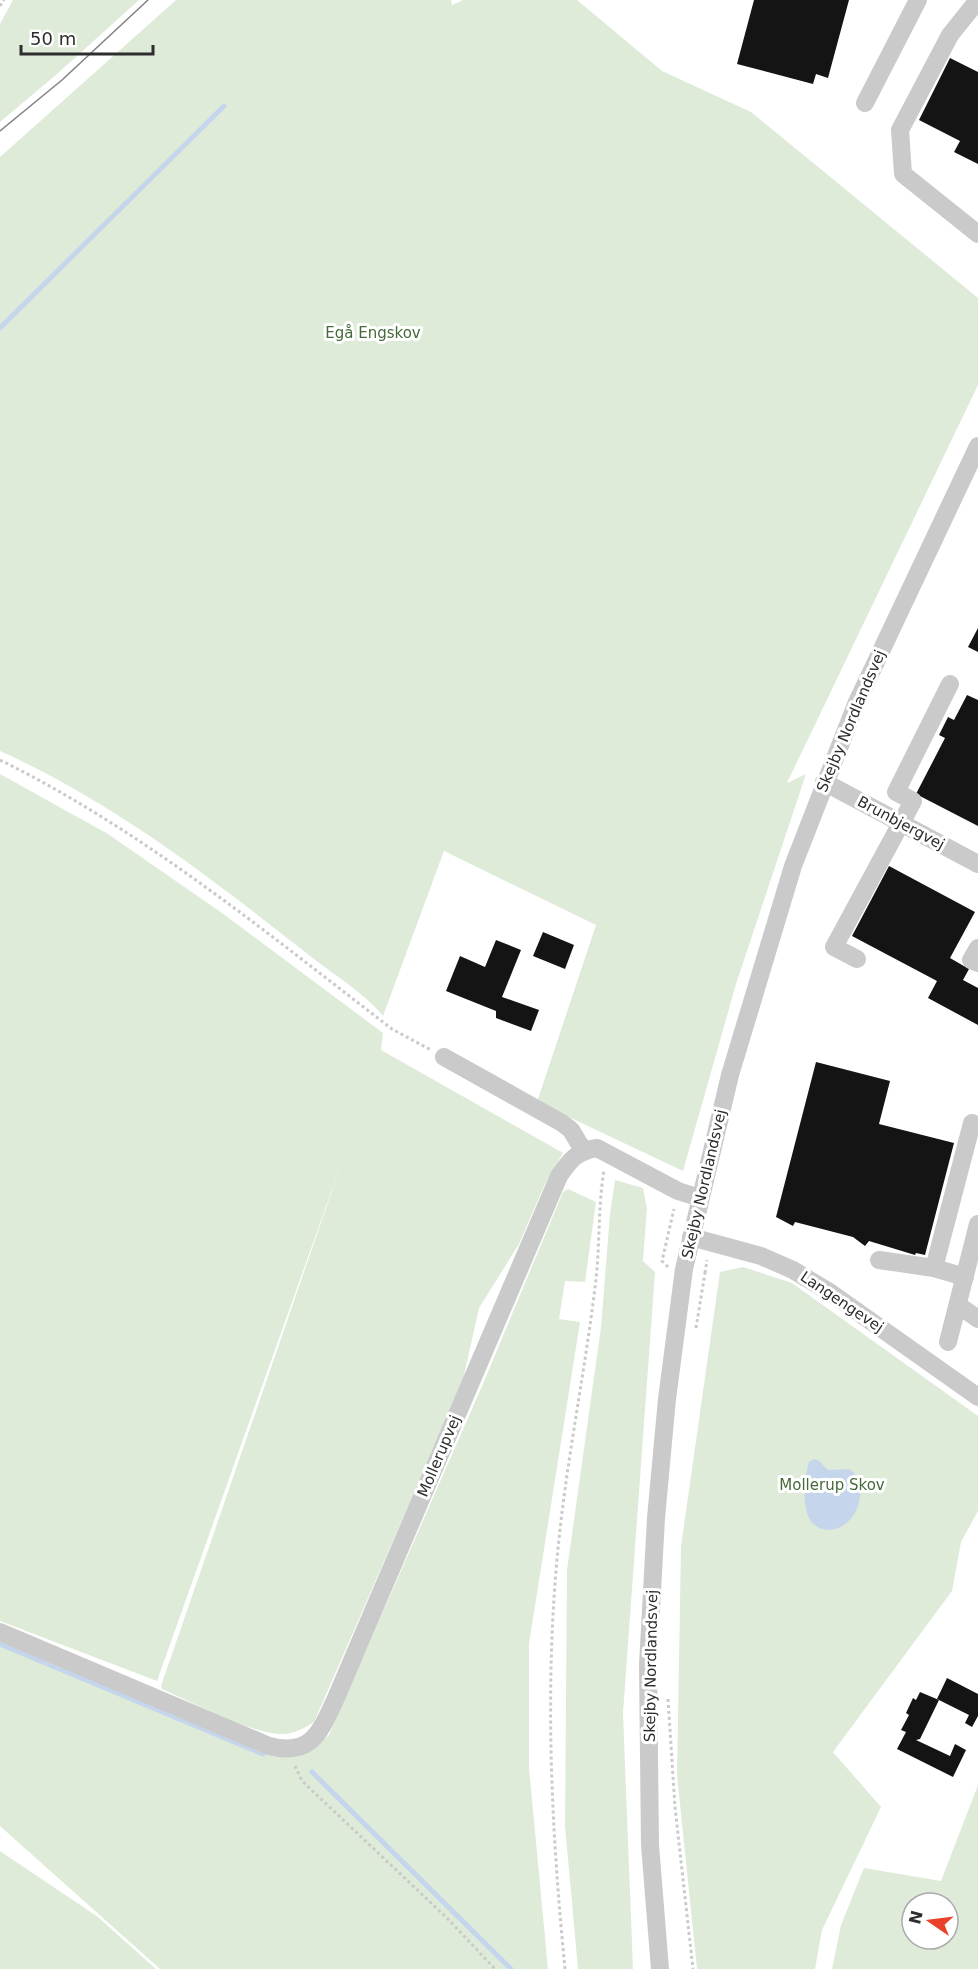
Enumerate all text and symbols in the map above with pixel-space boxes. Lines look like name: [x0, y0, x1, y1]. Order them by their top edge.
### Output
scale bar: [21, 18, 153, 56]
text: 50 m: [30, 28, 76, 49]
park label: Egå Engskov: [325, 324, 421, 342]
street label: Skejby Nordlandsvej: [813, 647, 889, 795]
street label: Brunbjergvej: [854, 792, 948, 854]
street label: Skejby Nordlandsvej: [678, 1108, 730, 1260]
street label: Langengevej: [797, 1268, 887, 1336]
street label: Mollerupvej: [414, 1412, 464, 1500]
park label: Mollerup Skov: [779, 1476, 885, 1494]
street label: Skejby Nordlandsvej: [641, 1590, 661, 1742]
north arrow: [900, 1891, 960, 1951]
text: N: [905, 1909, 927, 1926]

